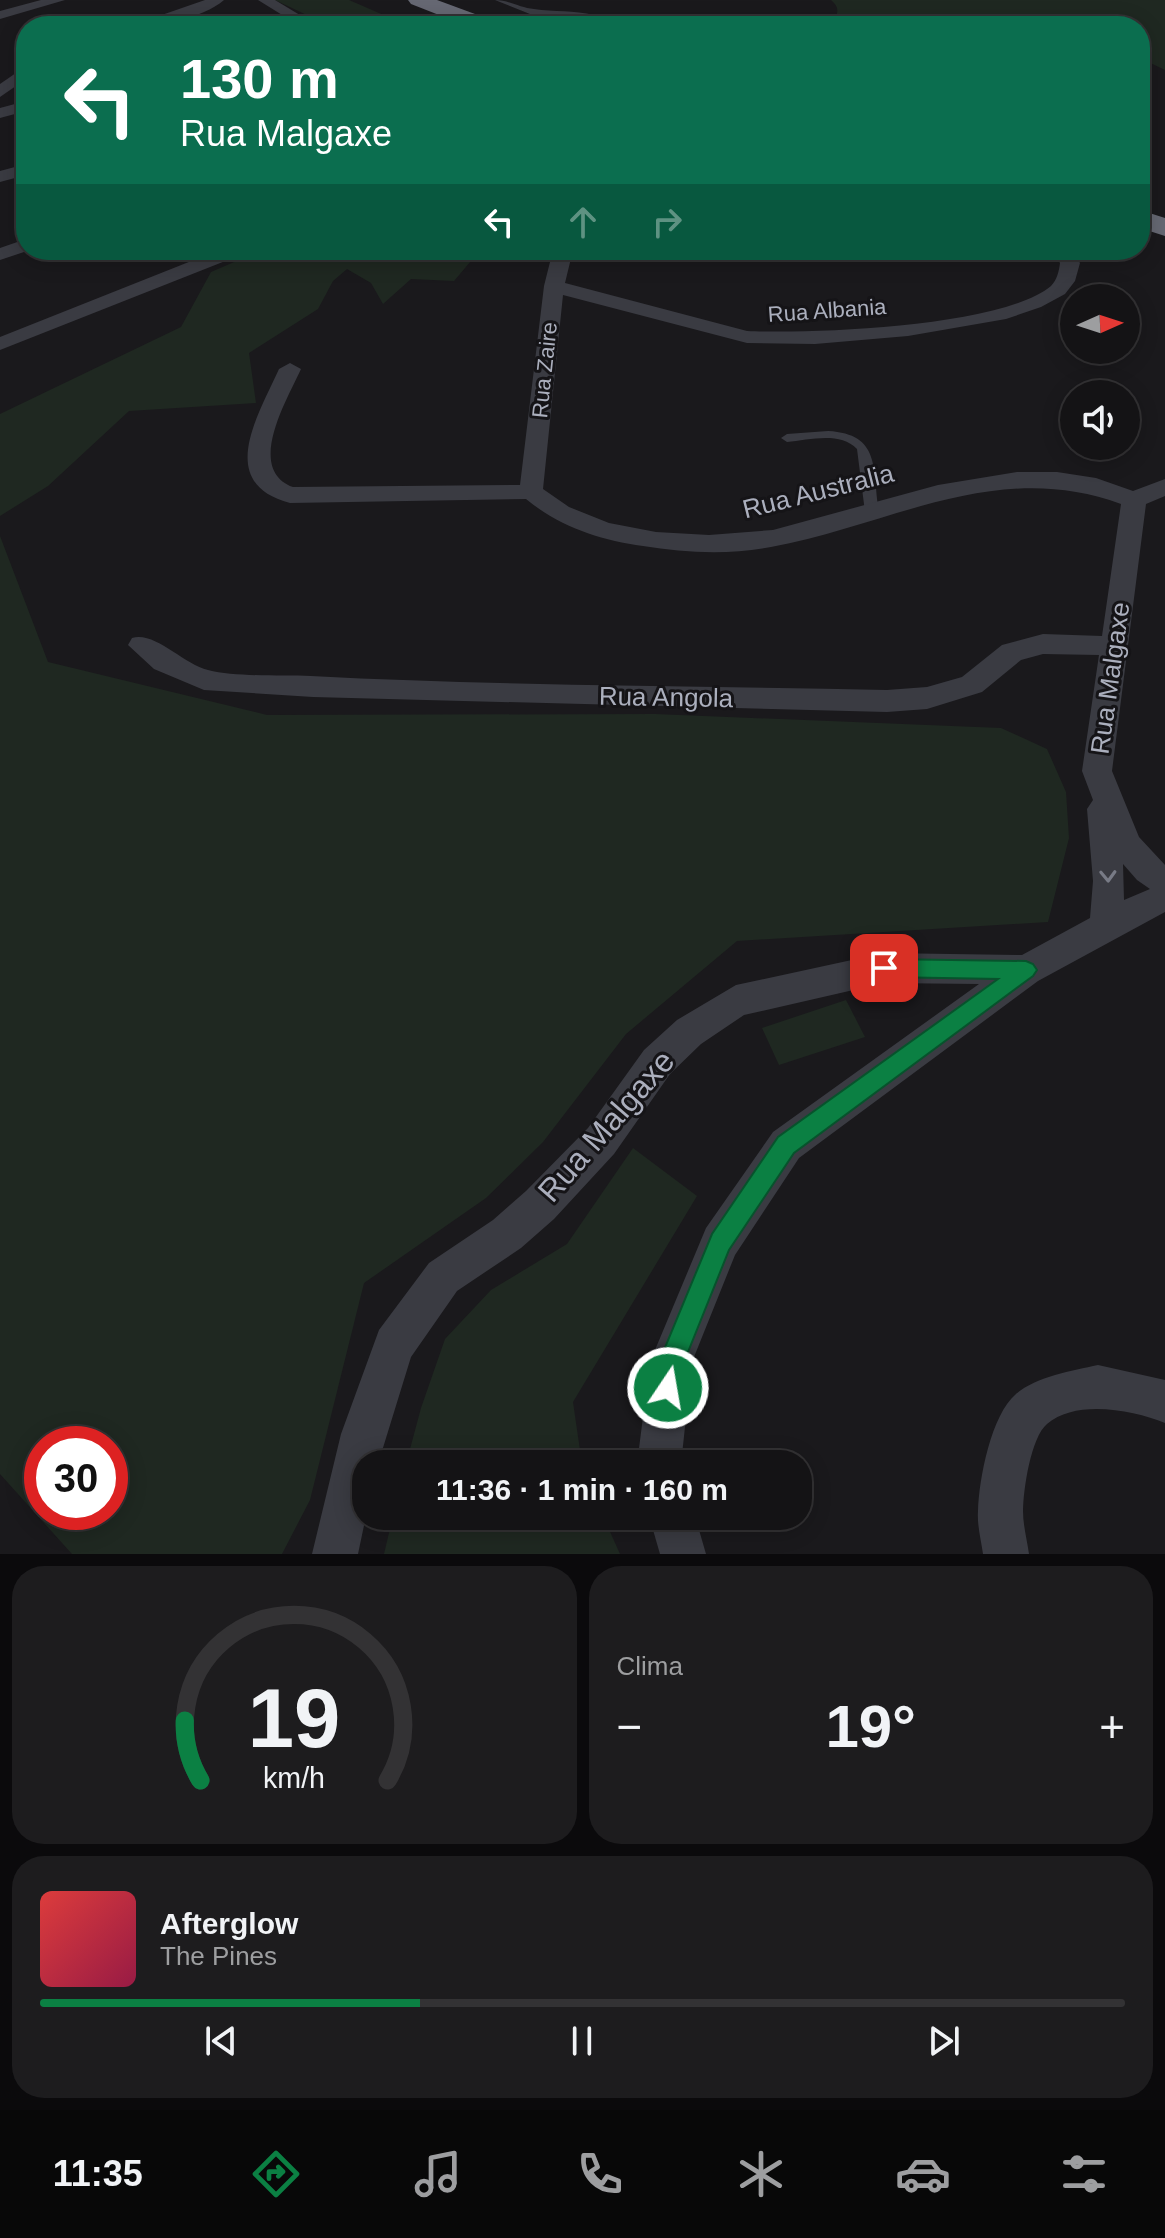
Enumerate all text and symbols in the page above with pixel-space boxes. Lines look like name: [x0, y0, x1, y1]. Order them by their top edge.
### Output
text: 130 m: [180, 47, 339, 110]
icon: left: [48, 48, 152, 152]
text: Rua Malgaxe: [180, 113, 392, 154]
icon: left: [477, 200, 521, 244]
icon: ahead: [561, 200, 605, 244]
icon: right: [645, 200, 689, 244]
north arrow: [1060, 284, 1140, 364]
map controls: [1060, 284, 1140, 460]
street label: Rua Albania: [767, 294, 888, 327]
street label: Rua Zaire: [527, 321, 562, 419]
button: sound: [1060, 380, 1140, 460]
street label: Rua Australia: [739, 458, 897, 524]
street label: Rua Malgaxe: [1084, 600, 1136, 756]
street label: Rua Angola: [599, 681, 734, 713]
one-way arrow: [1099, 870, 1116, 883]
pin: [850, 934, 918, 1002]
icon: arrive: [862, 946, 906, 990]
street label: Rua Malgaxe: [531, 1043, 681, 1209]
position arrow: [626, 1346, 710, 1430]
speed limit sign: 30: [24, 1426, 128, 1530]
text: 11:36 · 1 min · 160 m: [436, 1473, 728, 1506]
text: Clima: [617, 1651, 683, 1681]
text: 19: [248, 1672, 341, 1765]
text: 19°: [825, 1693, 916, 1760]
text: −: [617, 1702, 642, 1751]
text: +: [1099, 1702, 1125, 1751]
text: km/h: [263, 1762, 325, 1794]
text: Afterglow: [160, 1907, 298, 1940]
text: The Pines: [160, 1941, 277, 1971]
icon: previous: [199, 2019, 243, 2063]
icon: pause: [560, 2019, 604, 2063]
icon: next: [922, 2019, 966, 2063]
icon: directions: [248, 2146, 304, 2202]
icon: music: [410, 2146, 466, 2202]
icon: phone: [572, 2146, 628, 2202]
icon: climate: [733, 2146, 789, 2202]
icon: car: [895, 2146, 951, 2202]
icon: filters: [1056, 2146, 1112, 2202]
text: 11:35: [53, 2153, 143, 2194]

